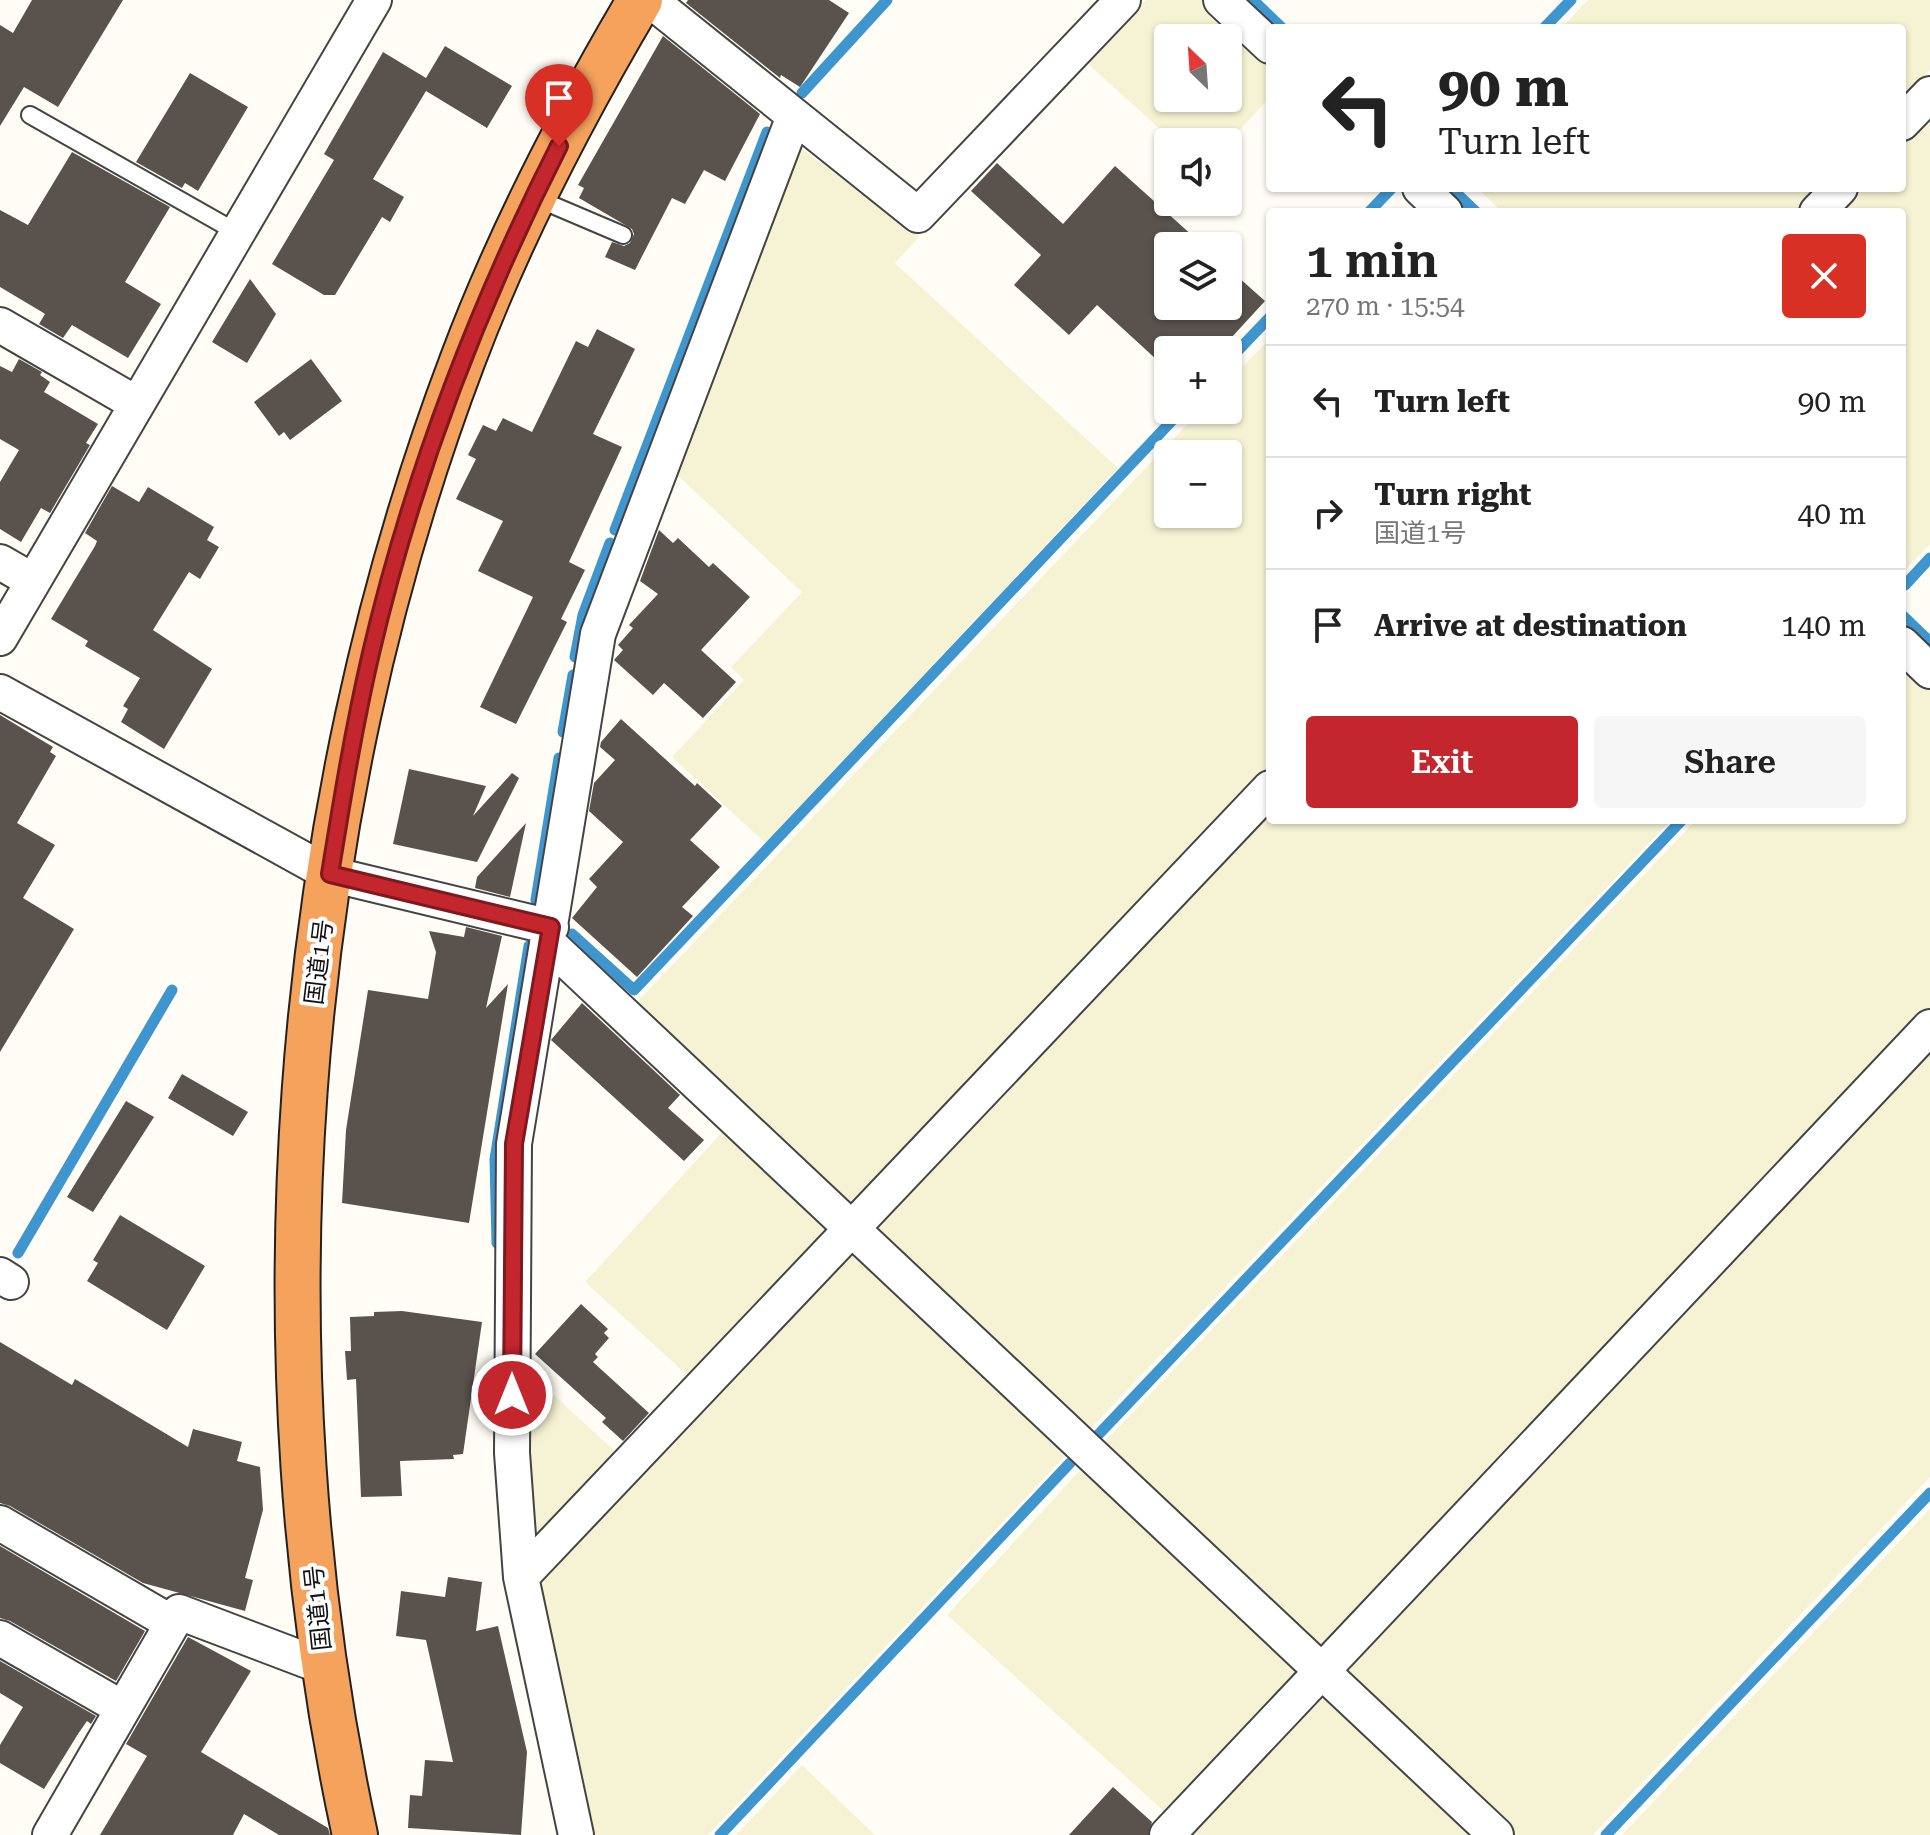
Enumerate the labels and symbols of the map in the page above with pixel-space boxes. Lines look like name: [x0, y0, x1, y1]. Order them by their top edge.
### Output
north arrow: [1154, 24, 1242, 112]
pin: [525, 64, 593, 146]
street label: 国道1号: [300, 918, 338, 1006]
position arrow: [470, 1353, 554, 1437]
street label: 国道1号: [300, 1564, 336, 1652]

